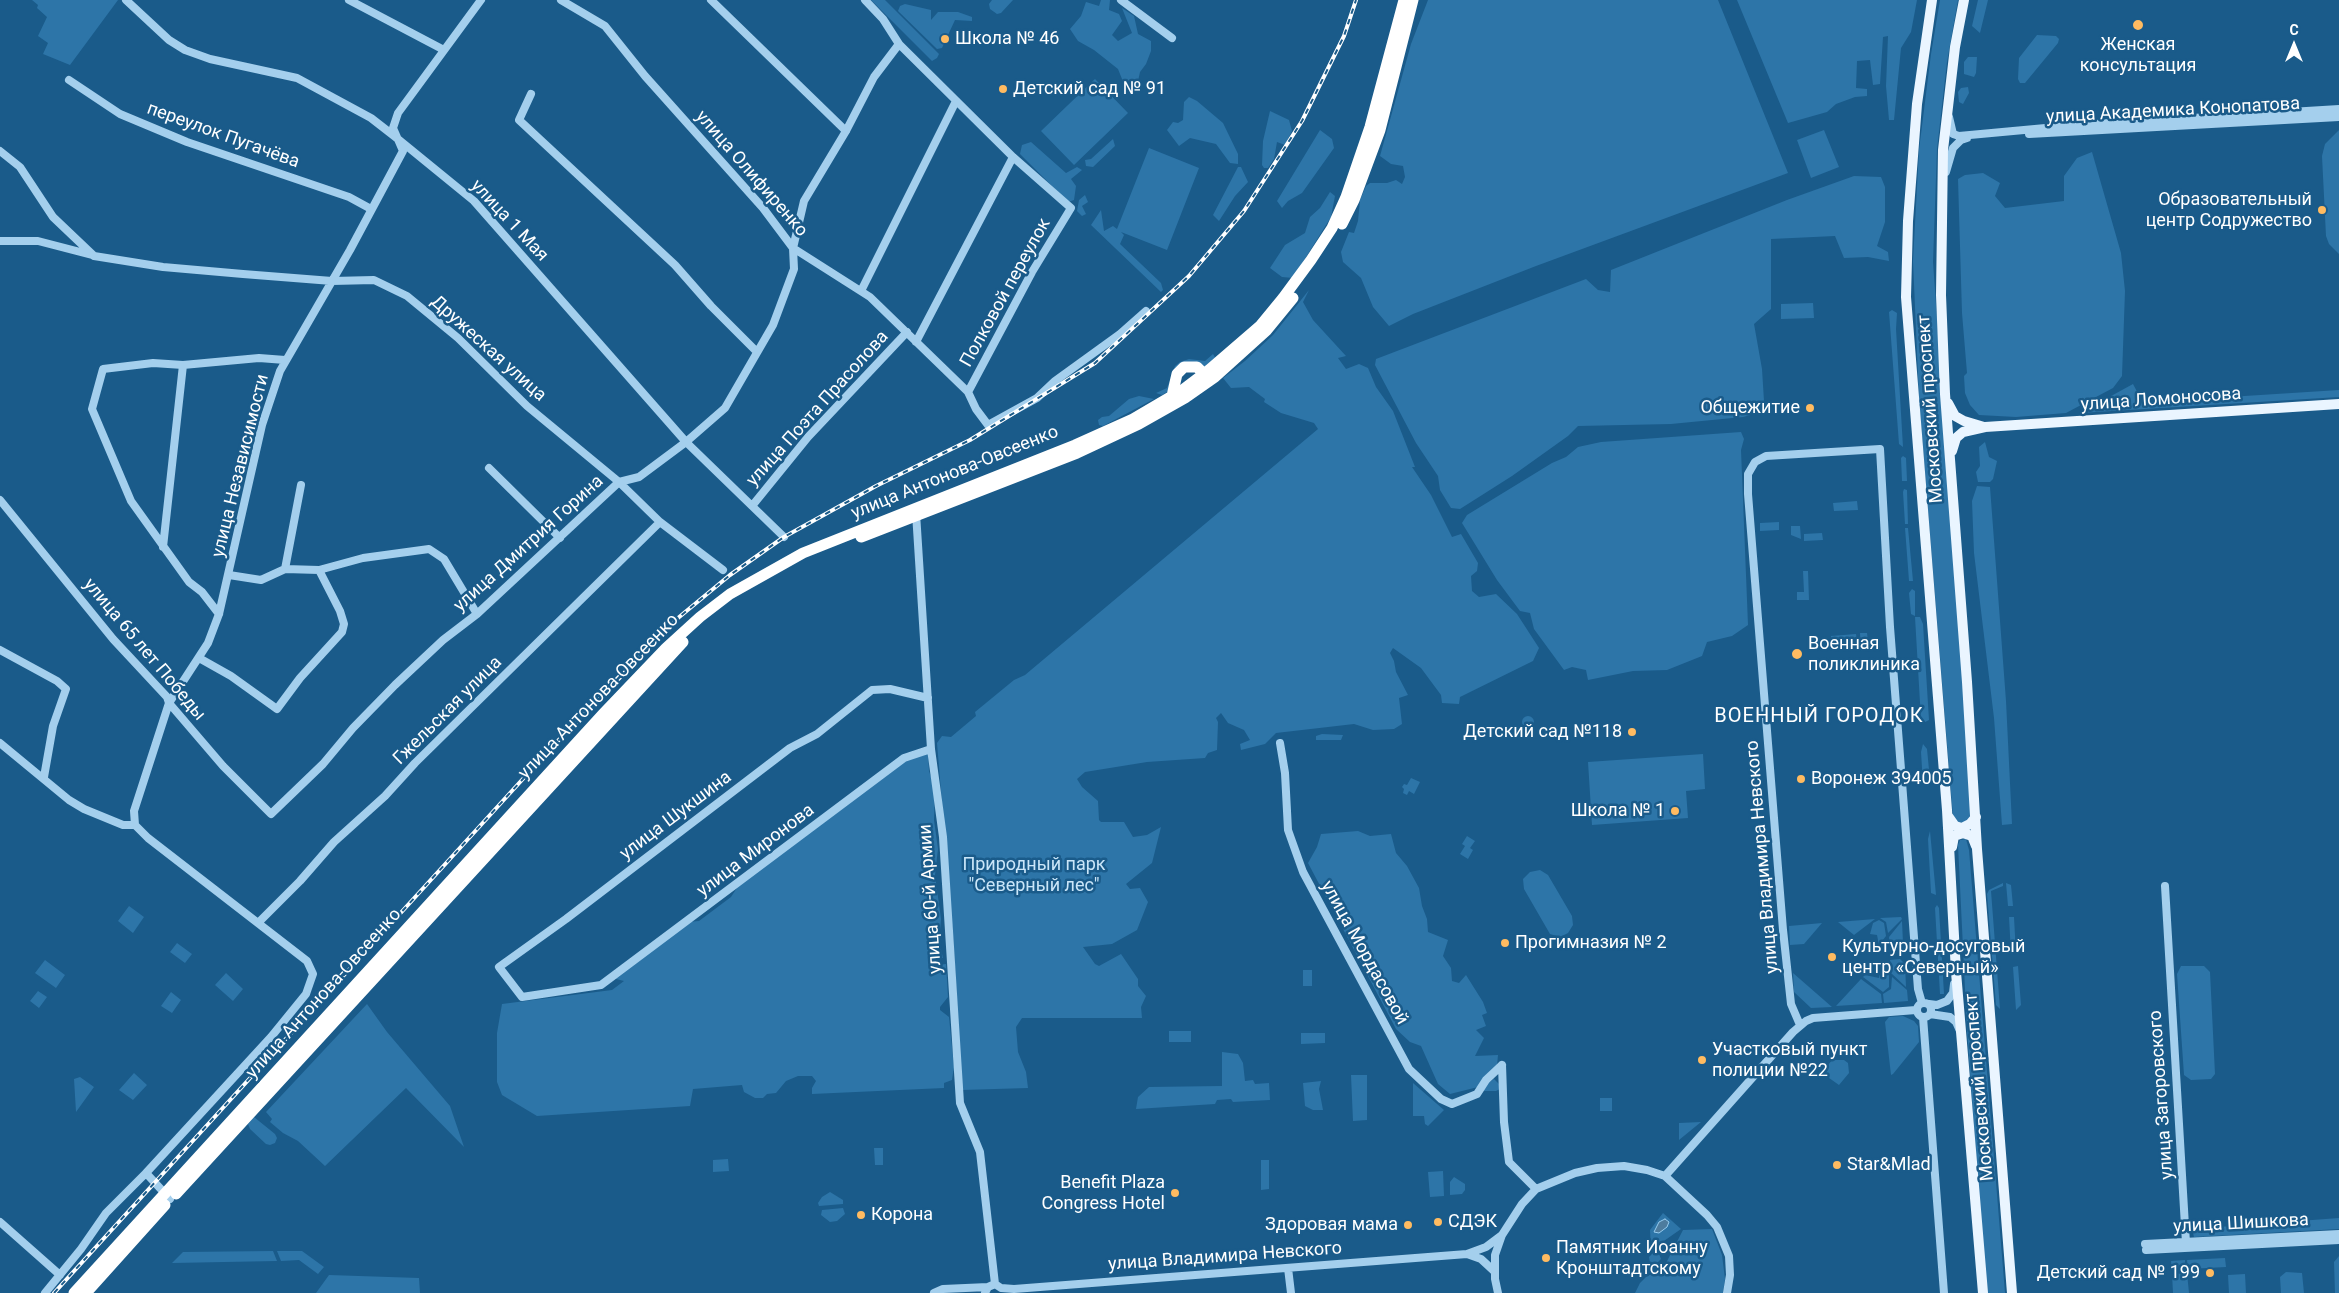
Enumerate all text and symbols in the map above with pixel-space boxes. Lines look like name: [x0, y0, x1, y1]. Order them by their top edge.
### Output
marker: Женская консультация: [2131, 18, 2145, 32]
north arrow: [2269, 20, 2319, 70]
text: С: [2289, 22, 2299, 38]
place label: Школа № 46: [955, 28, 1059, 50]
marker: Школа № 46: [939, 33, 951, 45]
place label: Женская консультация: [2080, 34, 2196, 76]
place label: Детский сад № 91: [1013, 78, 1166, 100]
marker: Детский сад № 91: [997, 83, 1009, 95]
street label: улица Академика Конопатова: [2046, 94, 2300, 128]
street label: переулок Пугачёва: [144, 98, 302, 174]
street label: улица Олифиренко: [690, 106, 812, 242]
street label: улица 1 Мая: [466, 176, 552, 266]
place label: Образовательный центр Содружество: [2146, 189, 2312, 232]
marker: Образовательный центр Содружество: [2316, 204, 2328, 216]
street label: Полковой переулок: [956, 215, 1056, 371]
street label: Дружеская улица: [426, 291, 550, 407]
street label: Московский проспект: [1914, 314, 1948, 504]
street label: улица Поэта Прасолова: [742, 327, 894, 491]
street label: улица Независимости: [208, 372, 274, 560]
street label: улица Ломоносова: [2080, 384, 2242, 416]
place label: Общежитие: [1700, 397, 1800, 419]
marker: Общежитие: [1804, 402, 1816, 414]
street label: улица Антонова-Овсеенко: [848, 421, 1062, 525]
street label: улица Дмитрия Горина: [450, 471, 608, 617]
street label: улица 65 лет Победы: [78, 574, 210, 726]
street label: улица Антонова-Овсеенко: [514, 610, 684, 784]
place label: Военная поликлиника: [1808, 633, 1920, 676]
marker: Военная поликлиника: [1790, 647, 1804, 661]
street label: Гжельская улица: [389, 652, 507, 770]
district label: ВОЕННЫЙ ГОРОДОК: [1712, 705, 1926, 729]
place label: Детский сад №118: [1463, 721, 1622, 743]
marker: Детский сад №118: [1626, 726, 1638, 738]
street label: улица Владимира Невского: [1742, 739, 1784, 975]
street label: улица Шукшина: [616, 767, 736, 865]
place label: Воронеж 394005: [1811, 768, 1952, 790]
marker: Воронеж 394005: [1795, 773, 1807, 785]
street label: улица Миронова: [693, 800, 819, 902]
place label: Школа № 1: [1571, 800, 1665, 822]
marker: Школа № 1: [1669, 805, 1681, 817]
street label: улица 60-й Армии: [915, 823, 947, 975]
park label: Природный парк "Северный лес": [962, 854, 1106, 896]
street label: улица Мордасовой: [1316, 877, 1412, 1029]
street label: улица Антонова-Овсеенко: [242, 904, 406, 1084]
place label: Прогимназия № 2: [1515, 932, 1667, 954]
place label: Культурно-досуговый центр «Северный»: [1842, 936, 2025, 979]
marker: Прогимназия № 2: [1499, 937, 1511, 949]
marker: Культурно-досуговый центр «Северный»: [1826, 951, 1838, 963]
street label: Московский проспект: [1961, 992, 1999, 1182]
street label: улица Загоровского: [2145, 1010, 2179, 1180]
place label: Участковый пункт полиции №22: [1712, 1039, 1867, 1082]
marker: Участковый пункт полиции №22: [1696, 1054, 1708, 1066]
place label: Star&Mlad: [1847, 1154, 1931, 1176]
marker: Star&Mlad: [1831, 1159, 1843, 1171]
place label: Benefit Plaza Congress Hotel: [1042, 1172, 1165, 1214]
marker: Benefit Plaza Congress Hotel: [1169, 1187, 1181, 1199]
place label: Корона: [871, 1204, 933, 1226]
marker: Корона: [855, 1209, 867, 1221]
street label: улица Шишкова: [2173, 1210, 2309, 1238]
place label: СДЭК: [1448, 1211, 1497, 1233]
place label: Здоровая мама: [1265, 1214, 1398, 1236]
marker: СДЭК: [1432, 1216, 1444, 1228]
marker: Здоровая мама: [1402, 1219, 1414, 1231]
place label: Памятник Иоанну Кронштадтскому: [1556, 1237, 1708, 1280]
street label: улица Владимира Невского: [1107, 1238, 1343, 1276]
marker: Памятник Иоанну Кронштадтскому: [1540, 1252, 1552, 1264]
place label: Детский сад № 199: [2037, 1262, 2200, 1284]
marker: Детский сад № 199: [2204, 1267, 2216, 1279]

